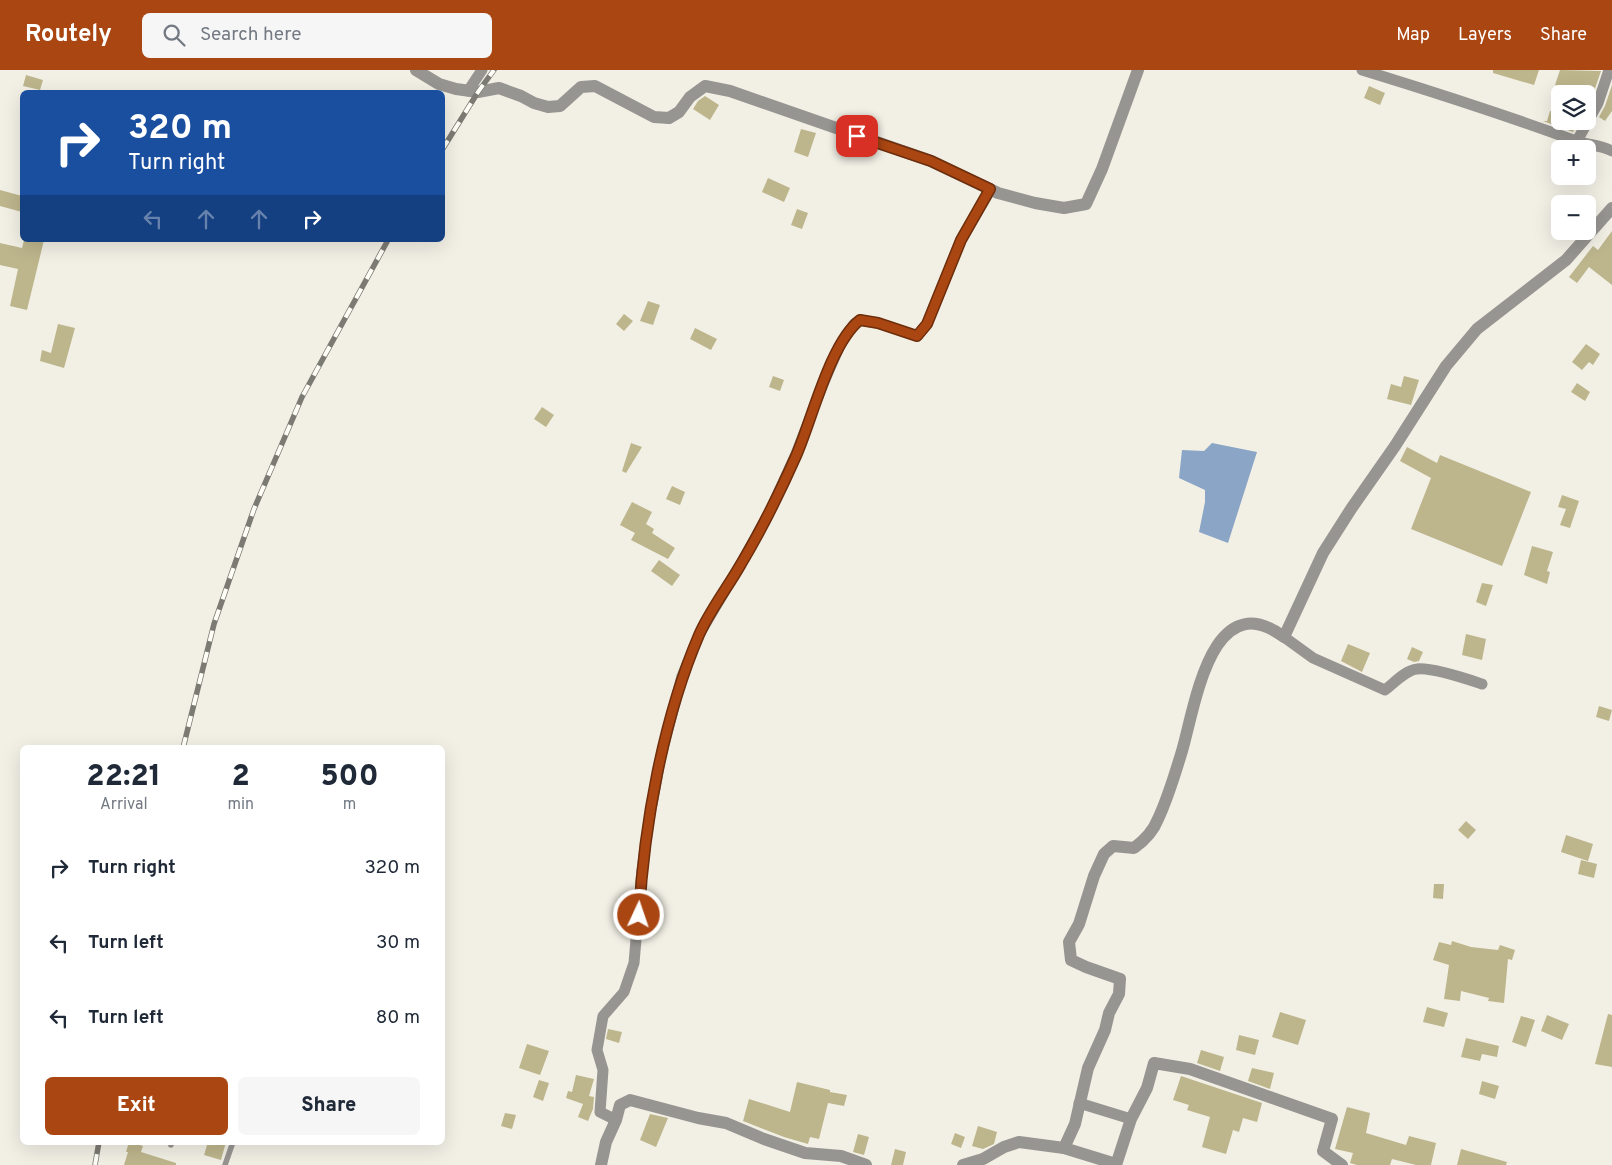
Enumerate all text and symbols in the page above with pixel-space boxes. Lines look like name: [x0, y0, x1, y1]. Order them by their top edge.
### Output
search box: [142, 13, 492, 58]
text: Routely: [25, 20, 112, 50]
icon: search: [160, 21, 188, 49]
text: Search here: [200, 23, 301, 47]
text: Map: [1396, 24, 1430, 47]
text: Layers: [1458, 24, 1512, 47]
text: Share: [1540, 24, 1587, 47]
map controls: [1551, 85, 1596, 240]
button: layers: [1551, 85, 1596, 130]
text: 320 m: [128, 107, 232, 151]
icon: right: [45, 110, 110, 175]
pin: [836, 115, 878, 157]
icon: arrive: [843, 122, 871, 150]
button: +: [1551, 140, 1596, 185]
text: Turn right: [128, 150, 225, 177]
button: −: [1551, 195, 1596, 240]
icon: left: [139, 205, 167, 233]
icon: ahead: [192, 205, 220, 233]
icon: ahead: [245, 205, 273, 233]
icon: right: [298, 205, 326, 233]
text: 22:21: [86, 759, 161, 796]
text: 2: [232, 759, 250, 796]
text: 500: [320, 759, 379, 796]
text: Arrival: [100, 795, 148, 815]
text: min: [227, 795, 254, 815]
text: m: [343, 795, 356, 815]
icon: right: [45, 854, 73, 882]
text: Turn right: [88, 856, 176, 880]
text: 320 m: [365, 856, 420, 880]
position arrow: [612, 888, 664, 940]
icon: left: [45, 929, 73, 957]
text: Turn left: [88, 931, 164, 955]
text: 30 m: [376, 931, 420, 955]
icon: left: [45, 1004, 73, 1032]
text: Turn left: [88, 1006, 164, 1030]
text: 80 m: [376, 1006, 420, 1030]
button: Exit: [45, 1077, 228, 1135]
button: Share: [238, 1077, 420, 1135]

